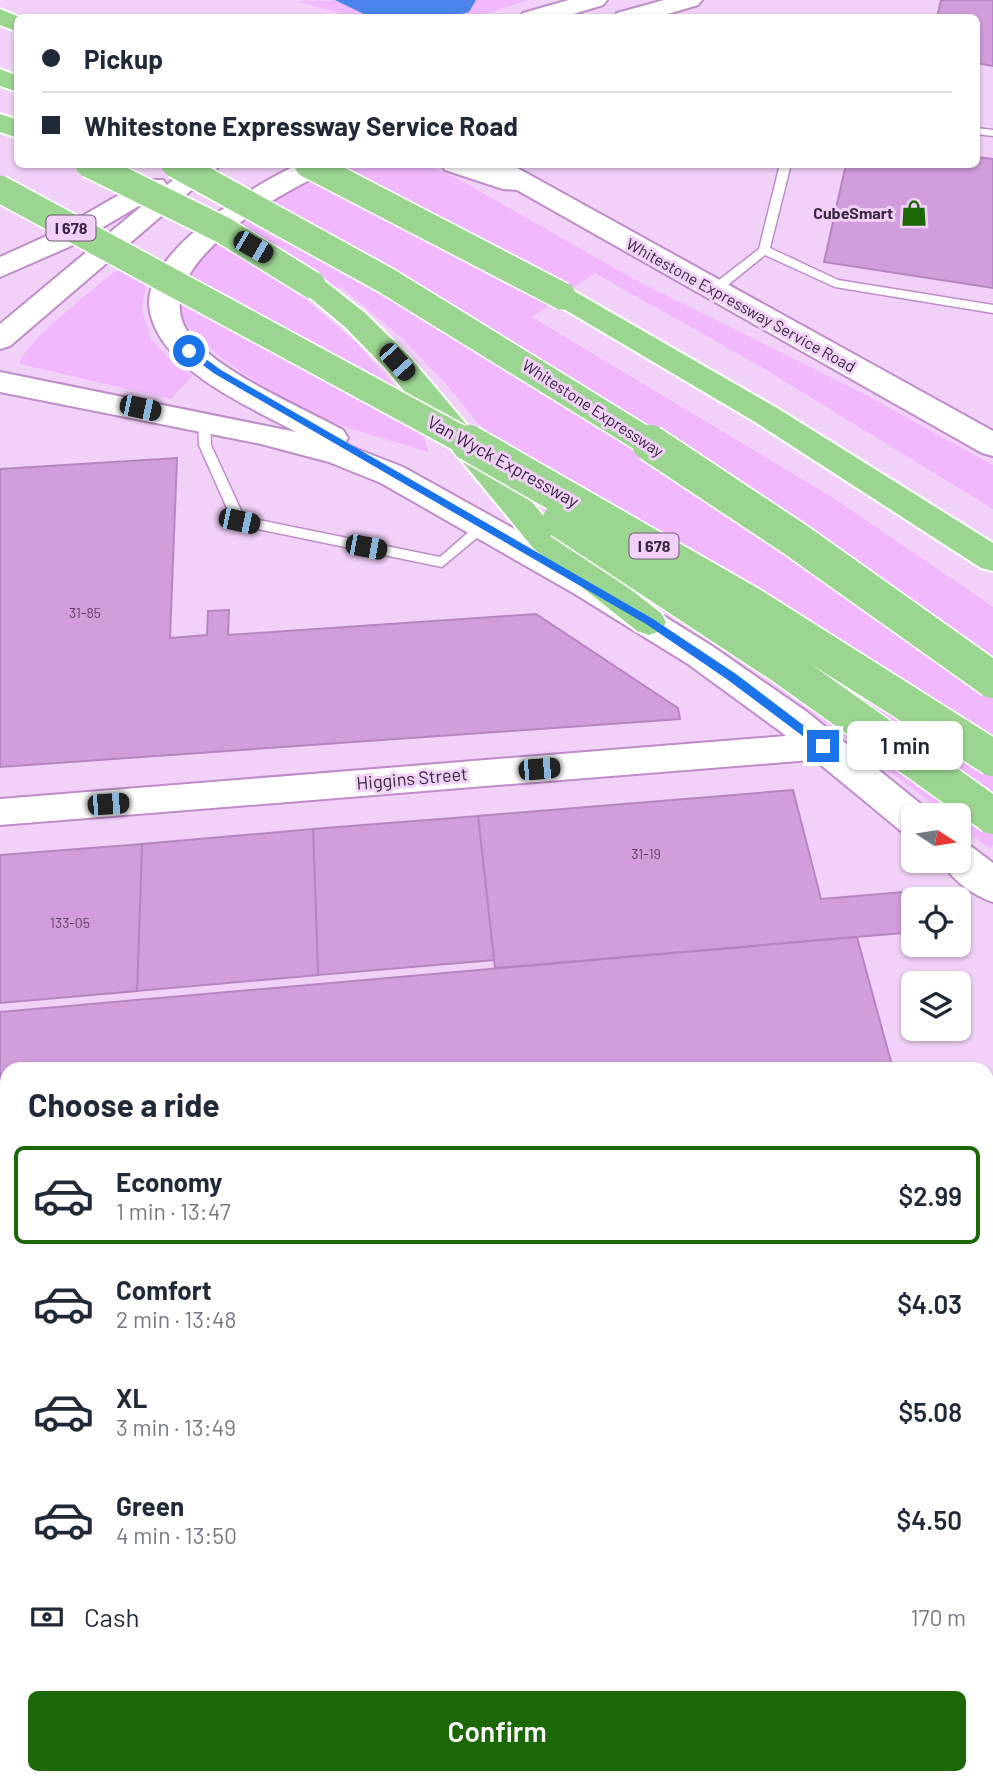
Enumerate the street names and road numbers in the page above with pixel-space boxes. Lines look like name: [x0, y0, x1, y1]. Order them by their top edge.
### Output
road number: I 678: [46, 216, 96, 240]
street label: Whitestone Expressway Service Road: [623, 233, 859, 376]
street label: Whitestone Expressway: [519, 355, 668, 461]
street label: Van Wyck Expressway: [424, 410, 583, 512]
road number: I 678: [630, 534, 678, 558]
street label: Higgins Street: [356, 762, 468, 794]

